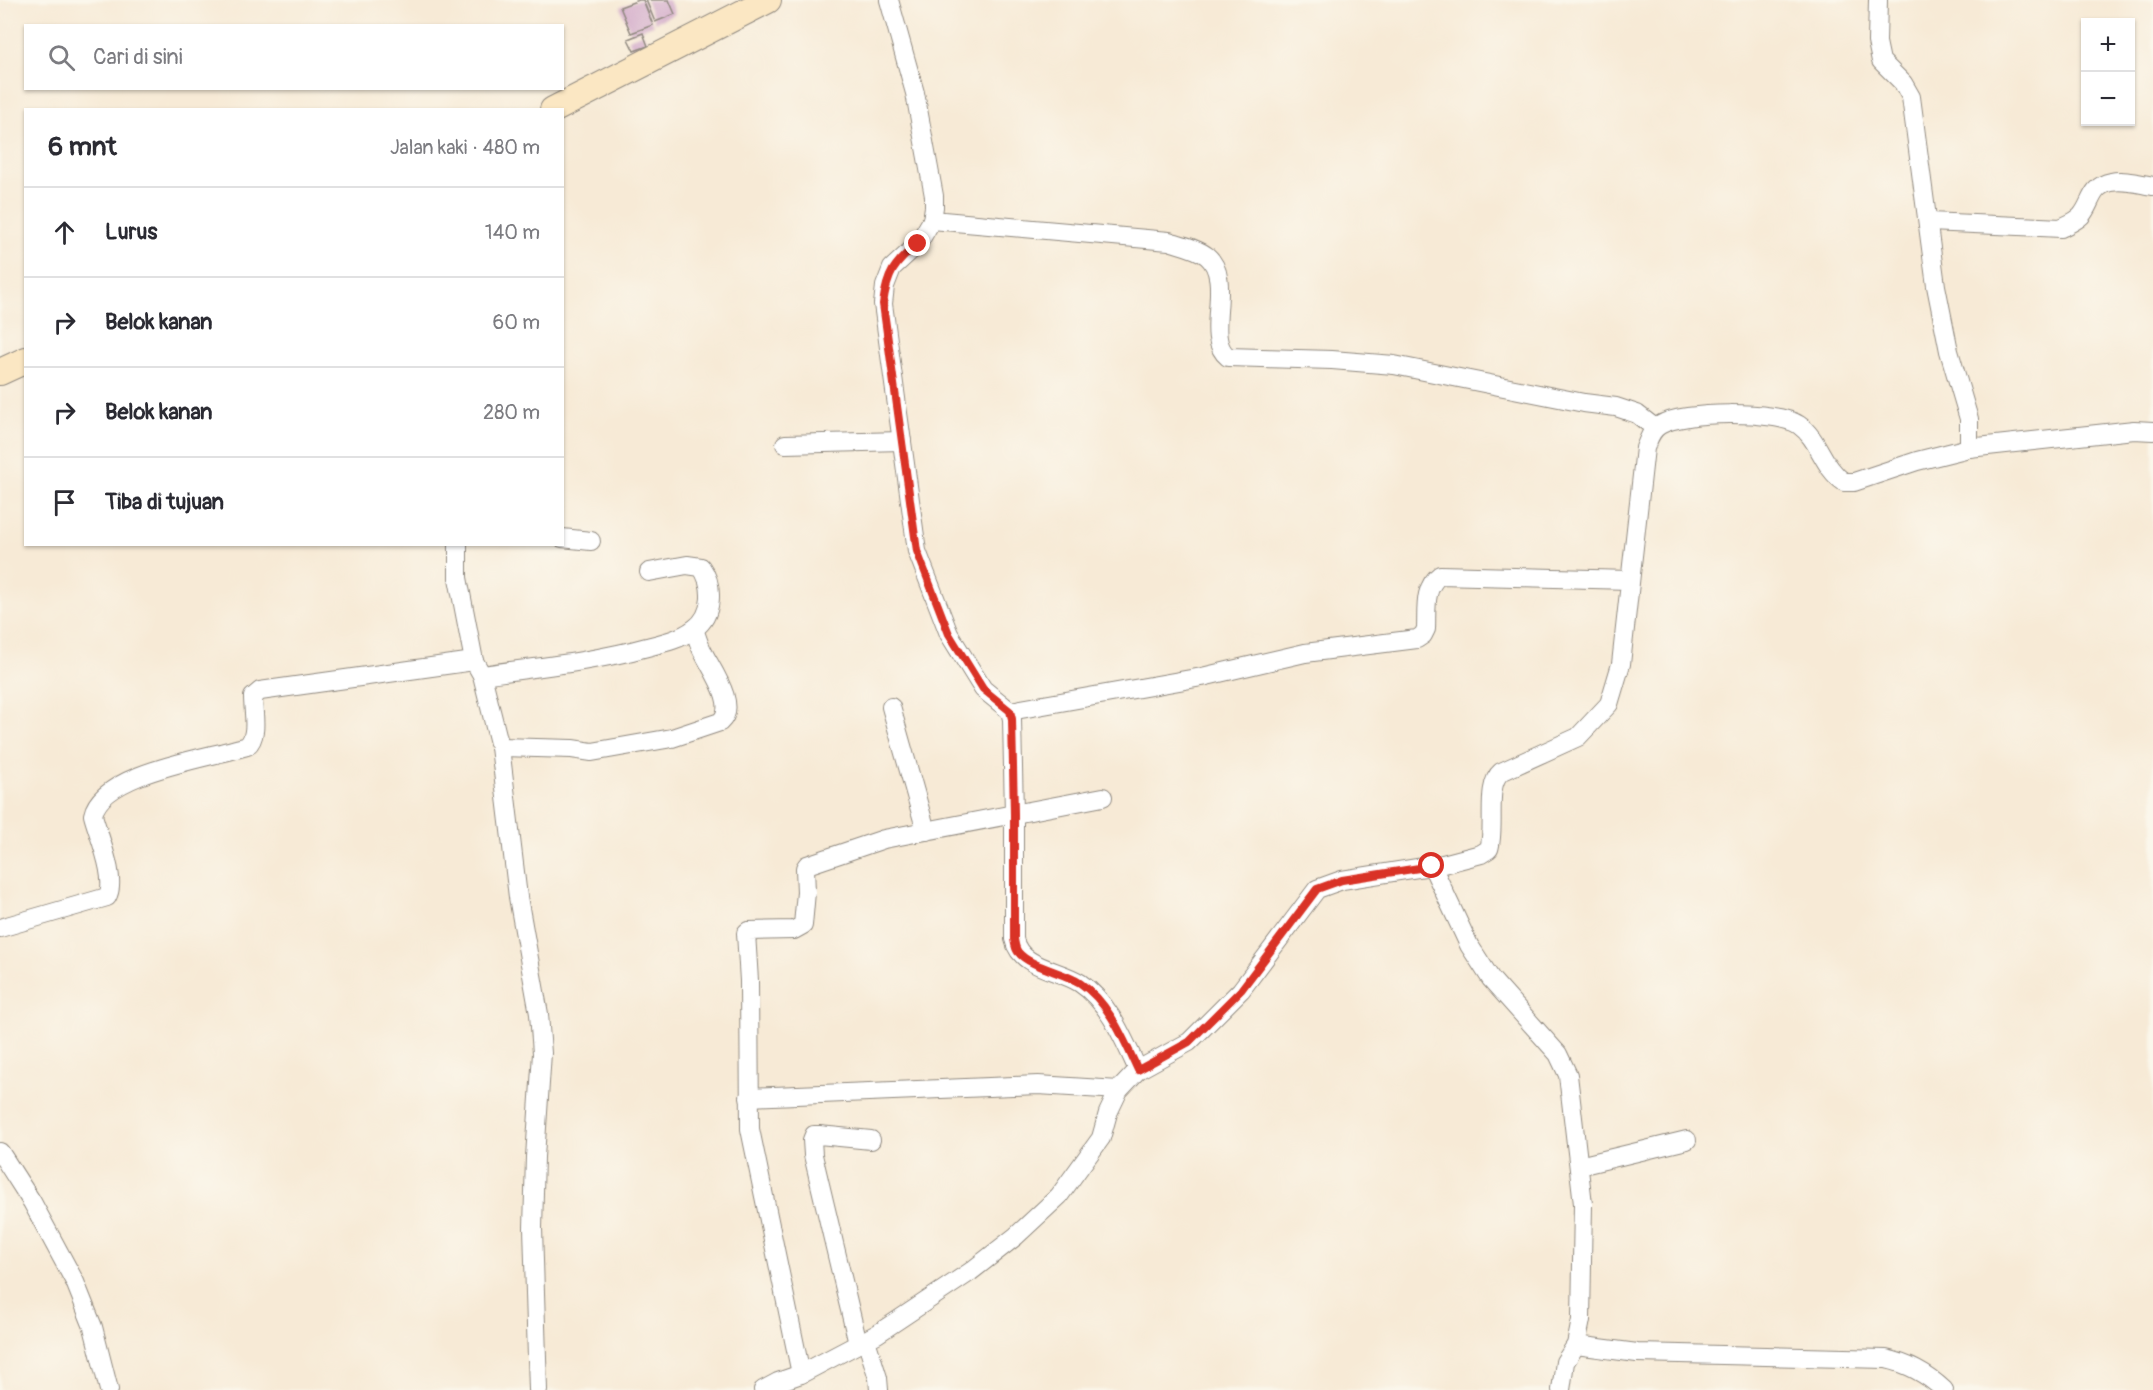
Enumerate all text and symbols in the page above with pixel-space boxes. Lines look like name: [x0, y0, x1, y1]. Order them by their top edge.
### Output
map controls: [2081, 18, 2135, 126]
button: +: [2081, 18, 2135, 72]
search box: [24, 24, 564, 90]
icon: search: [45, 41, 78, 74]
text: Cari di sini: [93, 43, 183, 71]
button: −: [2081, 72, 2135, 126]
text: 6 mnt: [48, 131, 117, 163]
text: Jalan kaki · 480 m: [390, 135, 540, 160]
icon: ahead: [48, 216, 81, 249]
text: Lurus: [105, 218, 157, 246]
text: 140 m: [485, 220, 540, 245]
route end: [904, 230, 930, 256]
icon: right: [48, 306, 81, 339]
text: Belok kanan: [105, 308, 213, 336]
text: 60 m: [493, 310, 540, 335]
icon: right: [48, 396, 81, 429]
text: Belok kanan: [105, 398, 213, 426]
text: 280 m: [483, 400, 540, 425]
icon: arrive: [48, 486, 81, 519]
text: Tiba di tujuan: [105, 488, 224, 516]
route start: [1418, 852, 1444, 878]

